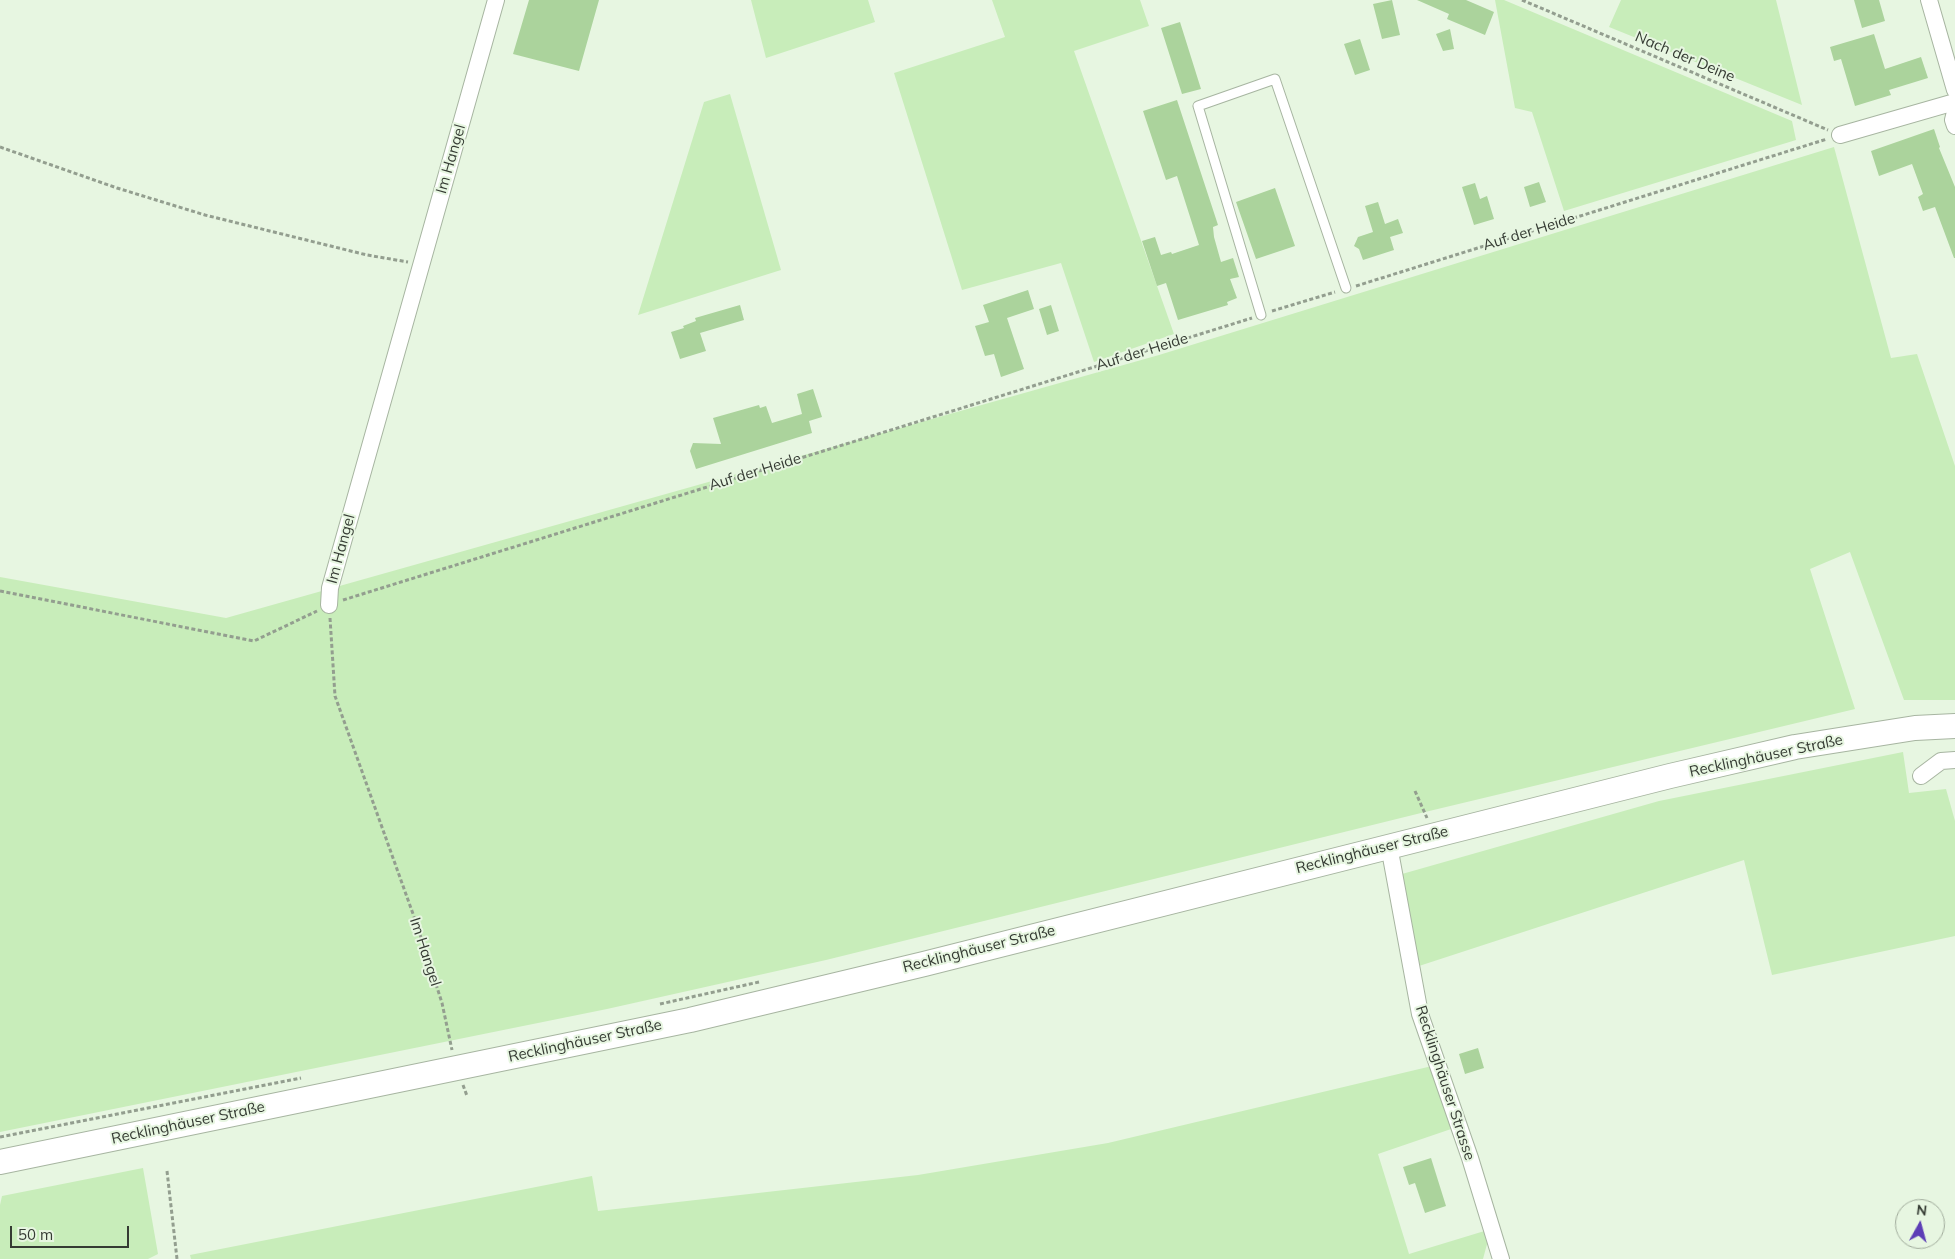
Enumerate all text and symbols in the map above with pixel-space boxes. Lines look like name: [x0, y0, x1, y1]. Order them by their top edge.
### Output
street label: Nach der Deine: [1632, 28, 1738, 86]
street label: Im Hangel: [433, 122, 469, 196]
street label: Auf der Heide: [1481, 209, 1577, 255]
street label: Auf der Heide: [1094, 329, 1190, 375]
street label: Auf der Heide: [707, 449, 803, 495]
street label: Im Hangel: [323, 512, 359, 586]
street label: Recklinghäuser Straße: [1688, 731, 1844, 781]
street label: Recklinghäuser Straße: [1294, 822, 1450, 878]
street label: Im Hangel: [405, 915, 445, 989]
street label: Recklinghäuser Straße: [901, 921, 1057, 977]
street label: Recklinghäuser Strasse: [1411, 1003, 1479, 1163]
street label: Recklinghäuser Straße: [507, 1016, 663, 1066]
street label: Recklinghäuser Straße: [110, 1098, 266, 1148]
north arrow: [1895, 1199, 1945, 1249]
text: N: [1915, 1201, 1928, 1220]
scale bar: [12, 1216, 131, 1248]
text: 50 m: [18, 1225, 53, 1244]

